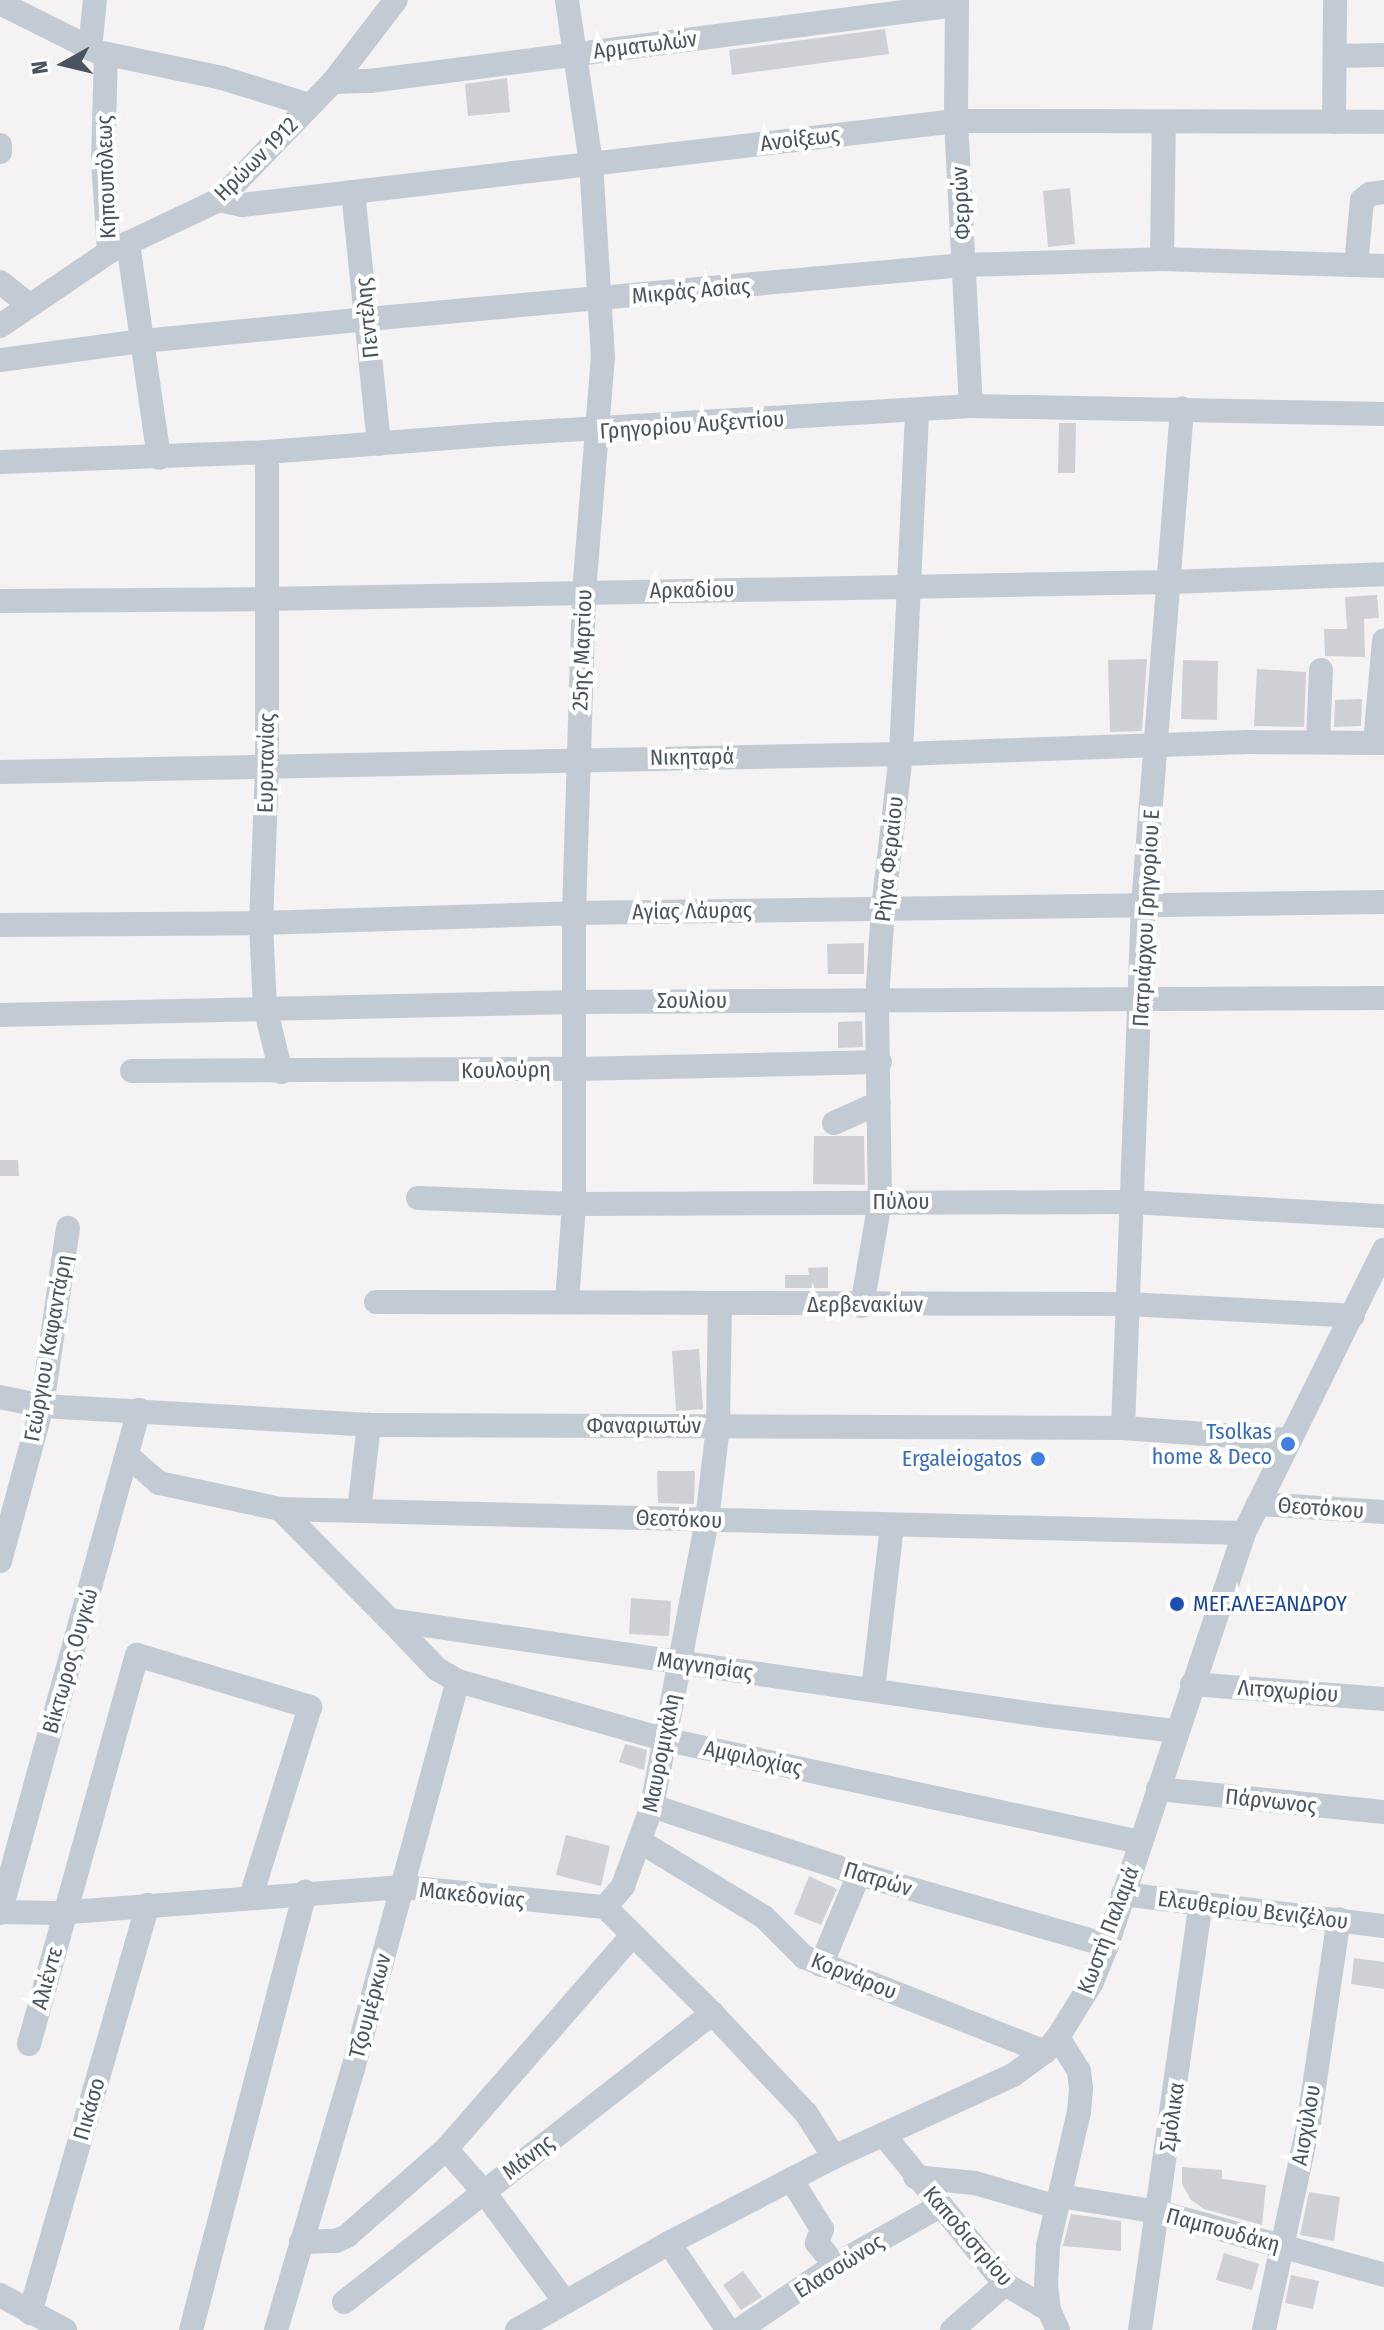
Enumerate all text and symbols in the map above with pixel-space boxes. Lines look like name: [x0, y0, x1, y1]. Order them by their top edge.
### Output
north arrow: [24, 24, 104, 104]
street label: Αρματωλών: [592, 26, 698, 64]
text: N: [25, 59, 54, 76]
street label: Ηρώων 1912: [209, 112, 303, 206]
street label: Κηπουπόλεως: [91, 115, 121, 239]
street label: Ανοίξεως: [759, 121, 841, 157]
street label: Φερρών: [946, 166, 976, 240]
street label: Μικράς Ασίας: [631, 273, 751, 309]
street label: Πεντέλης: [350, 276, 384, 360]
street label: Γρηγορίου Αυξεντίου: [599, 405, 785, 445]
street label: Αρκαδίου: [649, 576, 735, 604]
street label: 25ης Μαρτίου: [567, 589, 597, 711]
street label: Ευρυτανίας: [252, 713, 280, 813]
street label: Νικηταρά: [650, 743, 734, 771]
street label: Ρήγα Φεραίου: [869, 795, 909, 923]
street label: Πατριάρχου Γρηγορίου Ε: [1127, 809, 1165, 1027]
street label: Αγίας Λάυρας: [632, 897, 752, 925]
street label: Σουλίου: [657, 988, 727, 1014]
street label: Κουλούρη: [461, 1056, 551, 1084]
street label: Πύλου: [872, 1189, 930, 1215]
street label: Γεώργιου Καφαντάρη: [19, 1252, 77, 1444]
street label: Δερβενακίων: [807, 1292, 923, 1318]
street label: Φαναριωτών: [587, 1413, 701, 1439]
place label: Tsolkas home & Deco: [1152, 1418, 1272, 1470]
marker: Tsolkas home & Deco: [1279, 1435, 1297, 1453]
place label: Ergaleiogatos: [902, 1446, 1022, 1472]
marker: Ergaleiogatos: [1029, 1450, 1047, 1468]
street label: Θεοτόκου: [1277, 1492, 1365, 1524]
street label: Θεοτόκου: [635, 1504, 723, 1534]
street label: Βίκτωρος Ουγκώ: [37, 1585, 103, 1737]
place label: ΜΕΓ.ΑΛΕΞΑΝΔΡΟΥ: [1193, 1591, 1347, 1617]
marker: ΜΕΓ.ΑΛΕΞΑΝΔΡΟΥ: [1168, 1595, 1186, 1613]
street label: Μαγνησίας: [655, 1646, 755, 1686]
street label: Λιτοχωρίου: [1237, 1674, 1339, 1708]
street label: Μαυρομιχάλη: [637, 1691, 685, 1815]
street label: Αμφιλοχίας: [701, 1735, 805, 1781]
street label: Πάρνωνος: [1224, 1783, 1318, 1819]
street label: Πατρών: [841, 1856, 915, 1902]
street label: Κωστή Παλαμά: [1072, 1863, 1144, 1997]
street label: Μακεδονίας: [418, 1876, 526, 1914]
street label: Ελευθερίου Βενιζέλου: [1156, 1885, 1350, 1935]
street label: Αλιέντε: [26, 1944, 68, 2012]
street label: Κορνάρου: [807, 1947, 901, 2005]
street label: Τζουμέρκων: [343, 1951, 397, 2061]
street label: Πικάσο: [68, 2075, 110, 2143]
street label: Σμόλικα: [1154, 2081, 1190, 2153]
street label: Αισχύλου: [1286, 2083, 1326, 2167]
street label: Μάνης: [497, 2129, 559, 2185]
street label: Καποδιστρίου: [918, 2181, 1018, 2291]
street label: Παμπουδάκη: [1163, 2202, 1283, 2258]
street label: Ελασσώνος: [789, 2228, 889, 2304]

